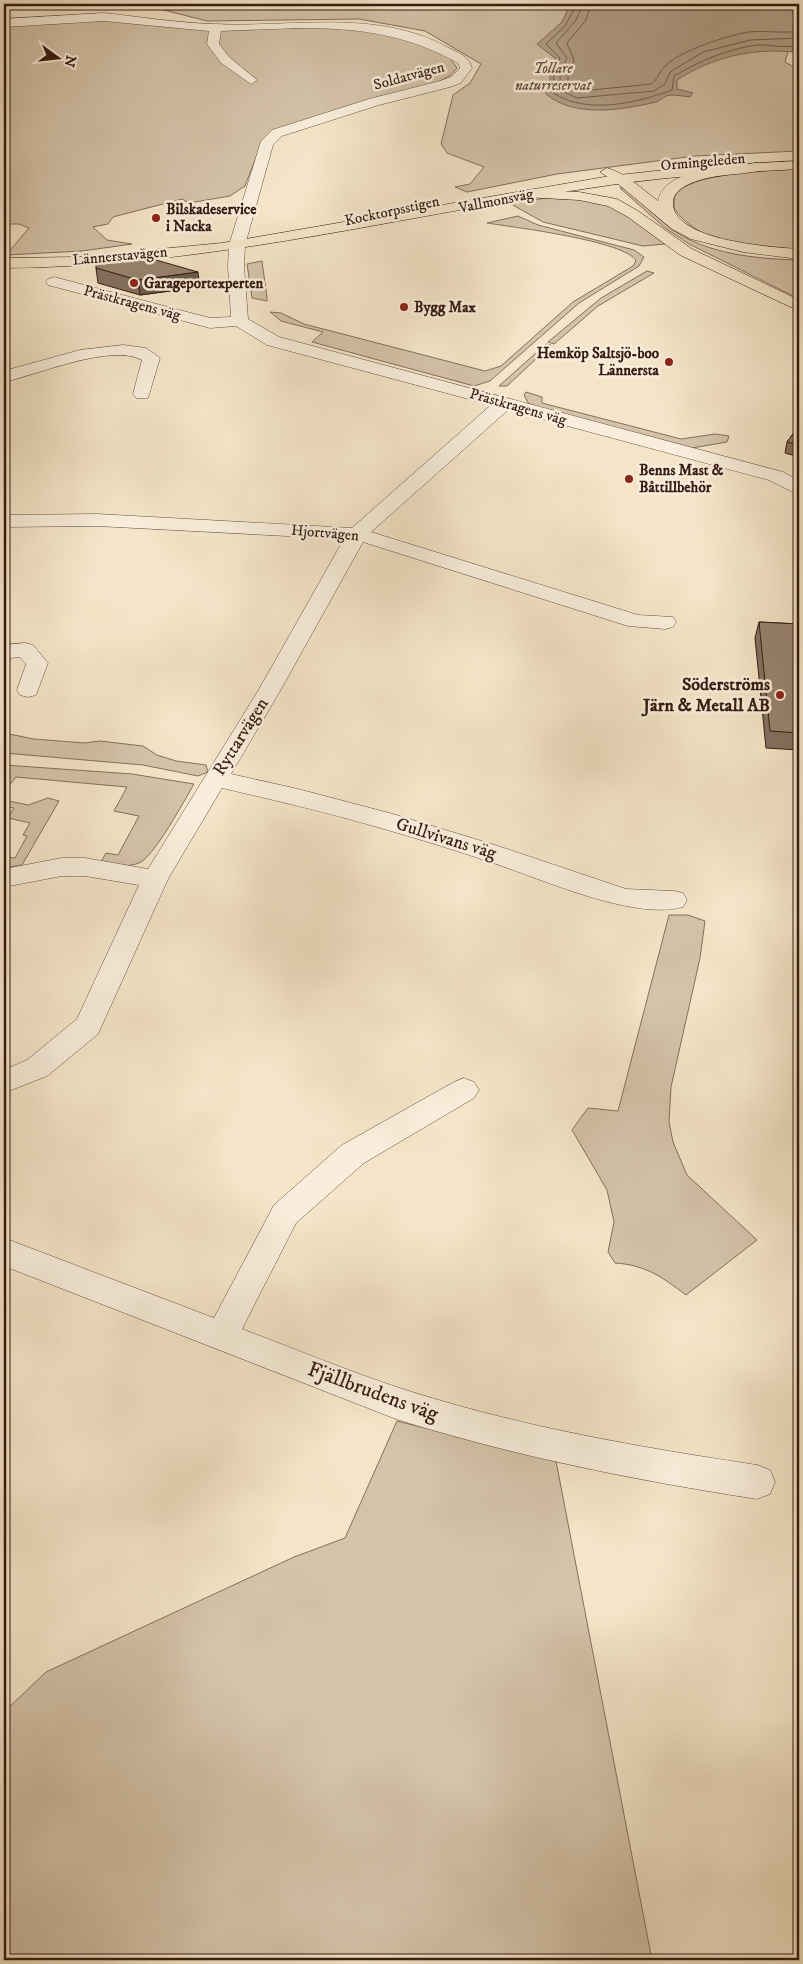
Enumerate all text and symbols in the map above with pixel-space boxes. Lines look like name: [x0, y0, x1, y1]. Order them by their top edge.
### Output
north arrow: [32, 32, 82, 82]
text: N: [59, 53, 80, 69]
street label: Soldatvägen: [371, 57, 447, 95]
park label: Tollare naturreservat: [515, 59, 593, 95]
street label: Ormingeleden: [660, 149, 746, 175]
street label: Vallmonsväg: [456, 184, 536, 218]
street label: Kocktorpsstigen: [343, 192, 441, 230]
place label: Bilskadeservice i Nacka: [166, 200, 257, 236]
marker: Bilskadeservice i Nacka: [150, 212, 162, 224]
street label: Lännerstavägen: [72, 242, 168, 270]
place label: Garageportexperten: [144, 274, 263, 293]
marker: Garageportexperten: [128, 277, 140, 289]
street label: Prästkragens väg: [81, 281, 183, 325]
place label: Bygg Max: [414, 298, 477, 317]
marker: Bygg Max: [398, 301, 410, 313]
place label: Hemköp Saltsjö-boo Lännersta: [537, 344, 660, 380]
marker: Hemköp Saltsjö-boo Lännersta: [663, 356, 675, 368]
street label: Prästkragens väg: [467, 384, 569, 430]
place label: Benns Mast & Båttillbehör: [639, 461, 724, 497]
marker: Benns Mast & Båttillbehör: [623, 473, 635, 485]
street label: Hjortvägen: [290, 521, 360, 545]
place label: Söderströms Järn & Metall AB: [641, 674, 770, 717]
marker: Söderströms Järn & Metall AB: [774, 689, 786, 701]
street label: Ryttarvägen: [208, 694, 274, 780]
street label: Gullvivans väg: [393, 813, 499, 865]
street label: Fjällbrudens väg: [304, 1356, 443, 1428]

